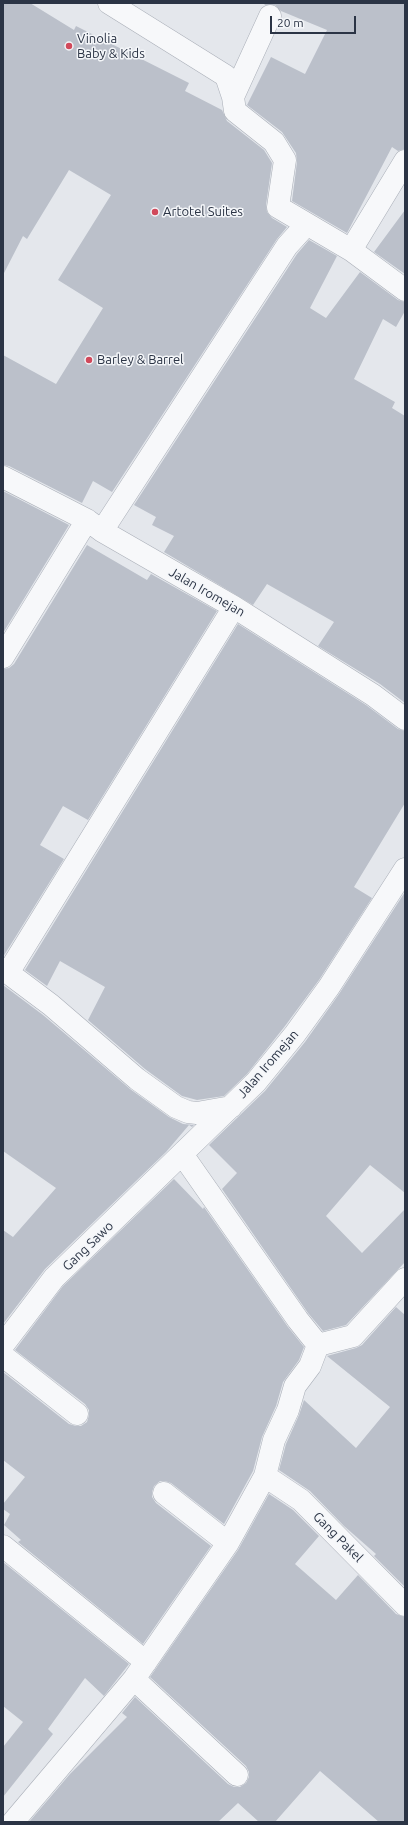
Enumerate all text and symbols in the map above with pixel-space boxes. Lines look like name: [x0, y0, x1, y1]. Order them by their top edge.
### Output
scale bar: [272, 8, 358, 34]
text: 20 m: [277, 16, 304, 29]
place label: Vinolia Baby & Kids: [77, 31, 145, 62]
marker: Vinolia Baby & Kids: [64, 41, 74, 51]
place label: Artotel Suites: [163, 204, 243, 220]
marker: Artotel Suites: [150, 207, 160, 217]
place label: Barley & Barrel: [97, 352, 184, 368]
marker: Barley & Barrel: [84, 355, 94, 365]
street label: Jalan Iromejan: [166, 564, 248, 620]
street label: Jalan Iromejan: [234, 1027, 302, 1101]
street label: Gang Sawo: [59, 1218, 117, 1274]
street label: Gang Pakel: [310, 1509, 366, 1565]

